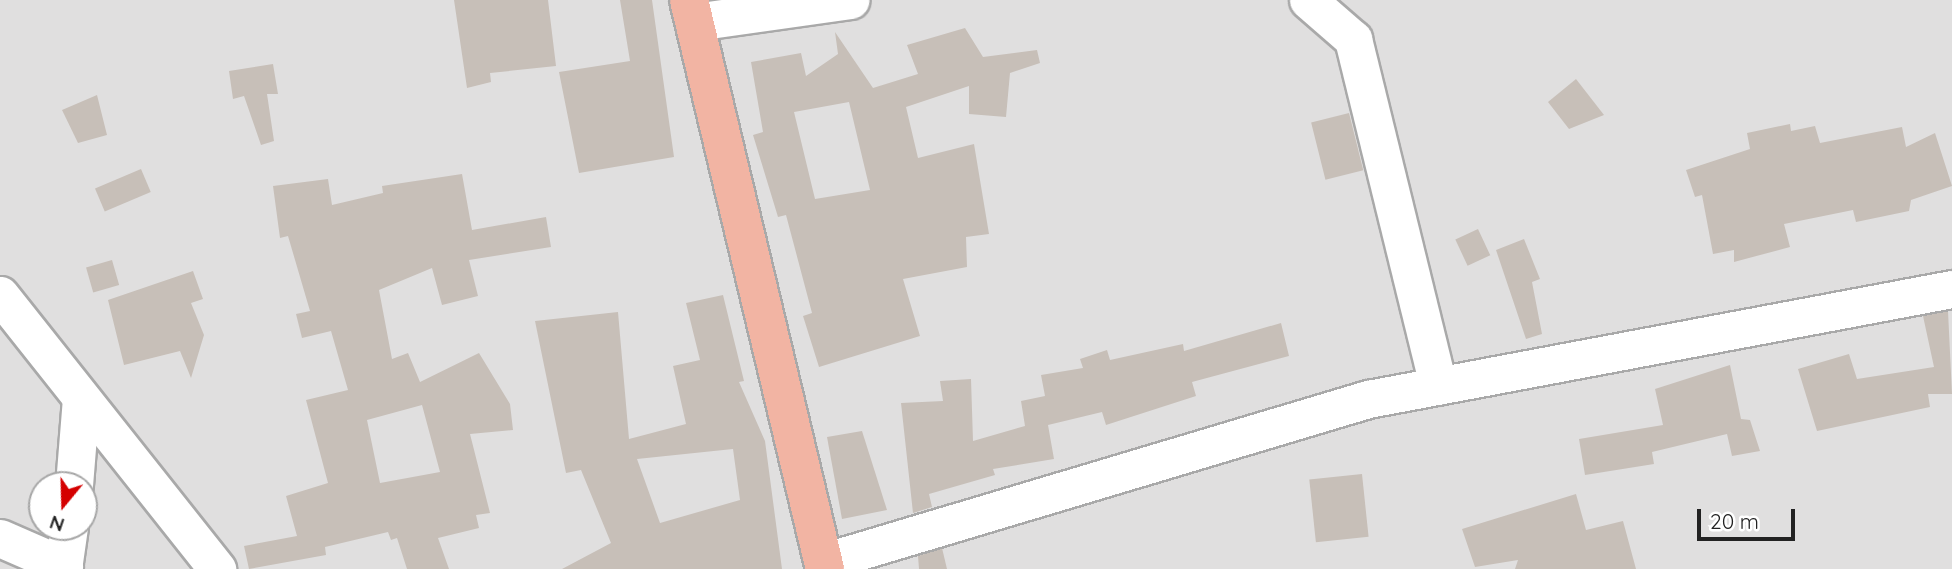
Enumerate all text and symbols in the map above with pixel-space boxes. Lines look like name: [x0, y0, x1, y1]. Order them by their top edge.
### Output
north arrow: [28, 471, 98, 541]
scale bar: [1700, 496, 1798, 540]
text: 20 m: [1710, 508, 1759, 534]
text: N: [46, 510, 67, 538]

